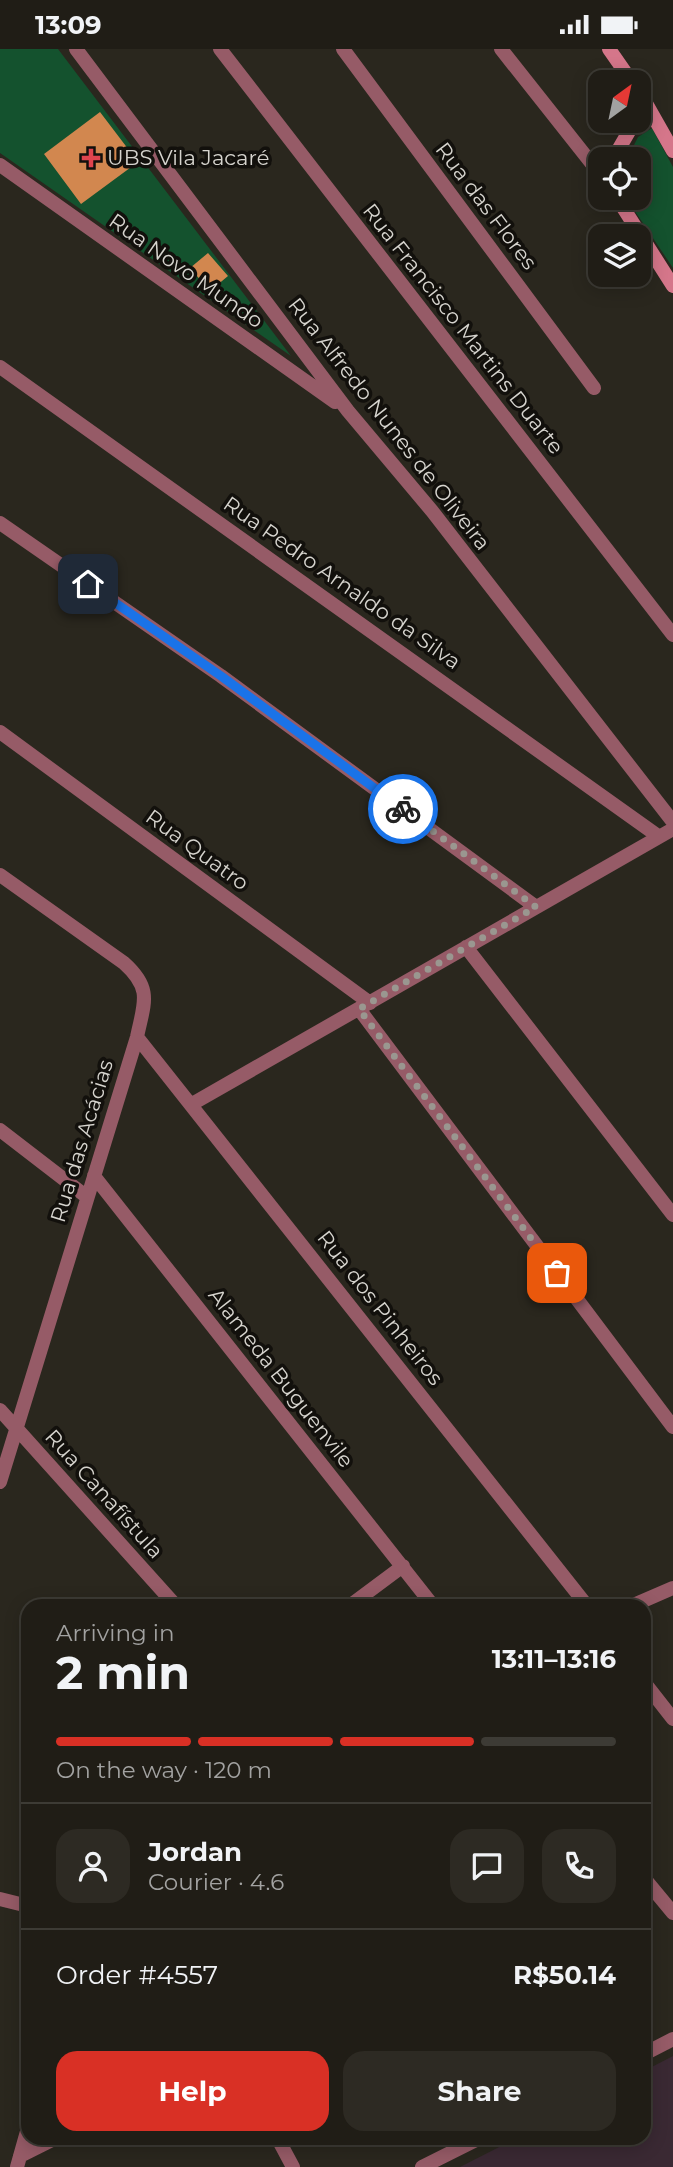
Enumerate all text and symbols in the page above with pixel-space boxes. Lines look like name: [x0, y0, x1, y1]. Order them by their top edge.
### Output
text: 13:09: [35, 9, 102, 41]
north arrow: [588, 70, 651, 133]
map controls: [588, 70, 651, 287]
street label: Rua das Flores: [430, 137, 542, 274]
place label: UBS Vila Jacaré: [107, 145, 269, 170]
button: locate: [588, 147, 651, 210]
marker: UBS Vila Jacaré: [81, 148, 101, 168]
street label: Rua Francisco Martins Duarte: [358, 198, 569, 459]
street label: Rua Novo Mundo: [104, 208, 268, 333]
button: layers: [588, 224, 651, 287]
street label: Rua Alfredo Nunes de Oliveira: [283, 293, 496, 555]
street label: Rua Pedro Arnaldo da Silva: [219, 491, 466, 674]
pin: [58, 554, 118, 614]
icon: home: [69, 565, 107, 603]
courier: [368, 774, 438, 844]
icon: bike: [384, 790, 422, 828]
street label: Rua Quatro: [141, 804, 254, 895]
street label: Rua das Acácias: [45, 1057, 118, 1225]
street label: Rua dos Pinheiros: [312, 1225, 449, 1390]
pin: [527, 1243, 587, 1303]
icon: bag: [538, 1254, 576, 1292]
street label: Alameda Buguenvile: [204, 1283, 359, 1472]
street label: Rua Canafístula: [40, 1424, 169, 1563]
text: Arriving in: [56, 1619, 175, 1647]
text: 13:11–13:16: [492, 1643, 616, 1675]
text: 2 min: [56, 1644, 190, 1701]
text: On the way · 120 m: [56, 1756, 272, 1784]
button: person: [56, 1829, 130, 1903]
button: chat: [450, 1829, 524, 1903]
button: phone: [542, 1829, 616, 1903]
text: Jordan: [148, 1836, 242, 1868]
text: Courier · 4.6: [148, 1868, 284, 1896]
text: Order #4557: [56, 1959, 218, 1991]
text: R$50.14: [513, 1959, 616, 1991]
button: Help: [56, 2051, 329, 2131]
button: Share: [343, 2051, 616, 2131]

